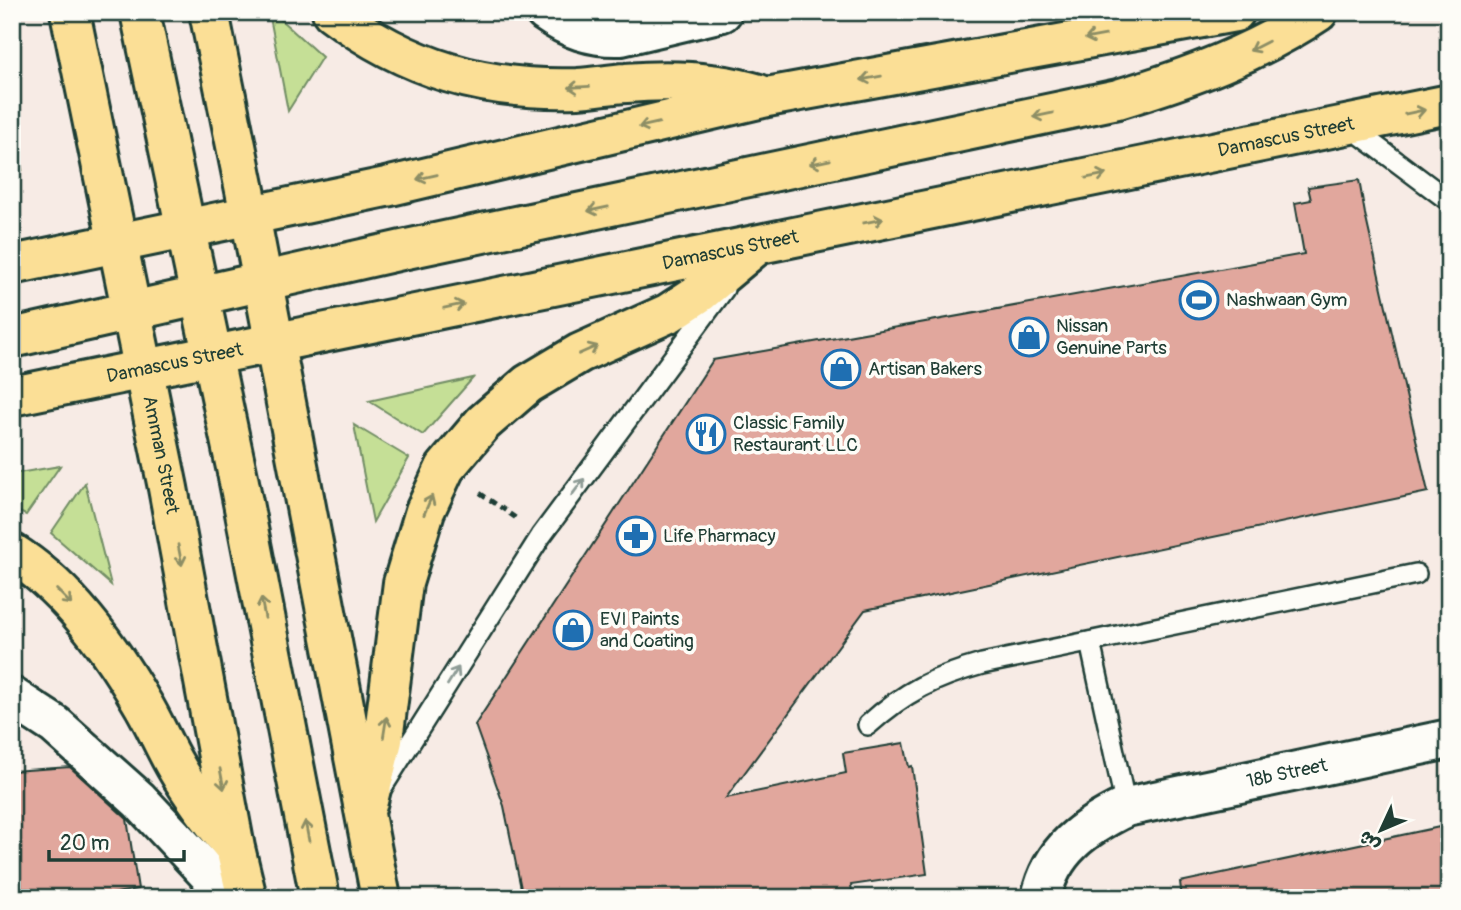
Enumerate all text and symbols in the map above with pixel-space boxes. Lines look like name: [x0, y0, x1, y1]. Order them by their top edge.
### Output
one-way arrow: [1084, 31, 1107, 45]
one-way arrow: [1249, 39, 1270, 53]
one-way arrow: [860, 72, 883, 85]
one-way arrow: [567, 81, 590, 94]
one-way arrow: [1403, 104, 1426, 118]
one-way arrow: [1032, 109, 1055, 123]
street label: Damascus Street: [1216, 112, 1356, 163]
one-way arrow: [638, 118, 661, 132]
one-way arrow: [809, 156, 832, 170]
one-way arrow: [1084, 169, 1107, 183]
one-way arrow: [416, 171, 439, 184]
one-way arrow: [587, 203, 610, 217]
one-way arrow: [861, 213, 884, 227]
street label: Damascus Street: [660, 224, 801, 276]
sports icon: Nashwaan Gym: [1178, 279, 1220, 321]
place label: Nashwaan Gym: [1226, 288, 1348, 312]
one-way arrow: [442, 299, 465, 312]
place label: Nissan Genuine Parts: [1056, 314, 1167, 360]
shop icon: Nissan Genuine Parts: [1008, 316, 1050, 358]
street label: Damascus Street: [104, 337, 245, 388]
one-way arrow: [577, 343, 598, 356]
shop icon: Artisan Bakers: [820, 348, 862, 390]
place label: Artisan Bakers: [868, 357, 982, 381]
street label: Amman Street: [137, 393, 185, 516]
place label: Classic Family Restaurant LLC: [733, 411, 858, 457]
restaurant icon: Classic Family Restaurant LLC: [685, 413, 727, 455]
one-way arrow: [570, 478, 585, 496]
one-way arrow: [423, 494, 436, 516]
pharmacy icon: Life Pharmacy: [615, 515, 657, 557]
place label: Life Pharmacy: [663, 524, 776, 548]
one-way arrow: [174, 543, 188, 566]
one-way arrow: [55, 588, 72, 605]
one-way arrow: [256, 597, 270, 620]
place label: EVI Paints and Coating: [600, 607, 694, 653]
shop icon: EVI Paints and Coating: [552, 609, 594, 651]
one-way arrow: [446, 667, 460, 687]
one-way arrow: [379, 716, 392, 739]
street label: 18b Street: [1244, 753, 1330, 793]
one-way arrow: [216, 767, 229, 789]
north arrow: [1346, 794, 1416, 864]
scale bar: [49, 819, 184, 863]
one-way arrow: [300, 820, 313, 843]
text: ش: [1354, 825, 1385, 857]
text: 20 m: [60, 830, 109, 857]

